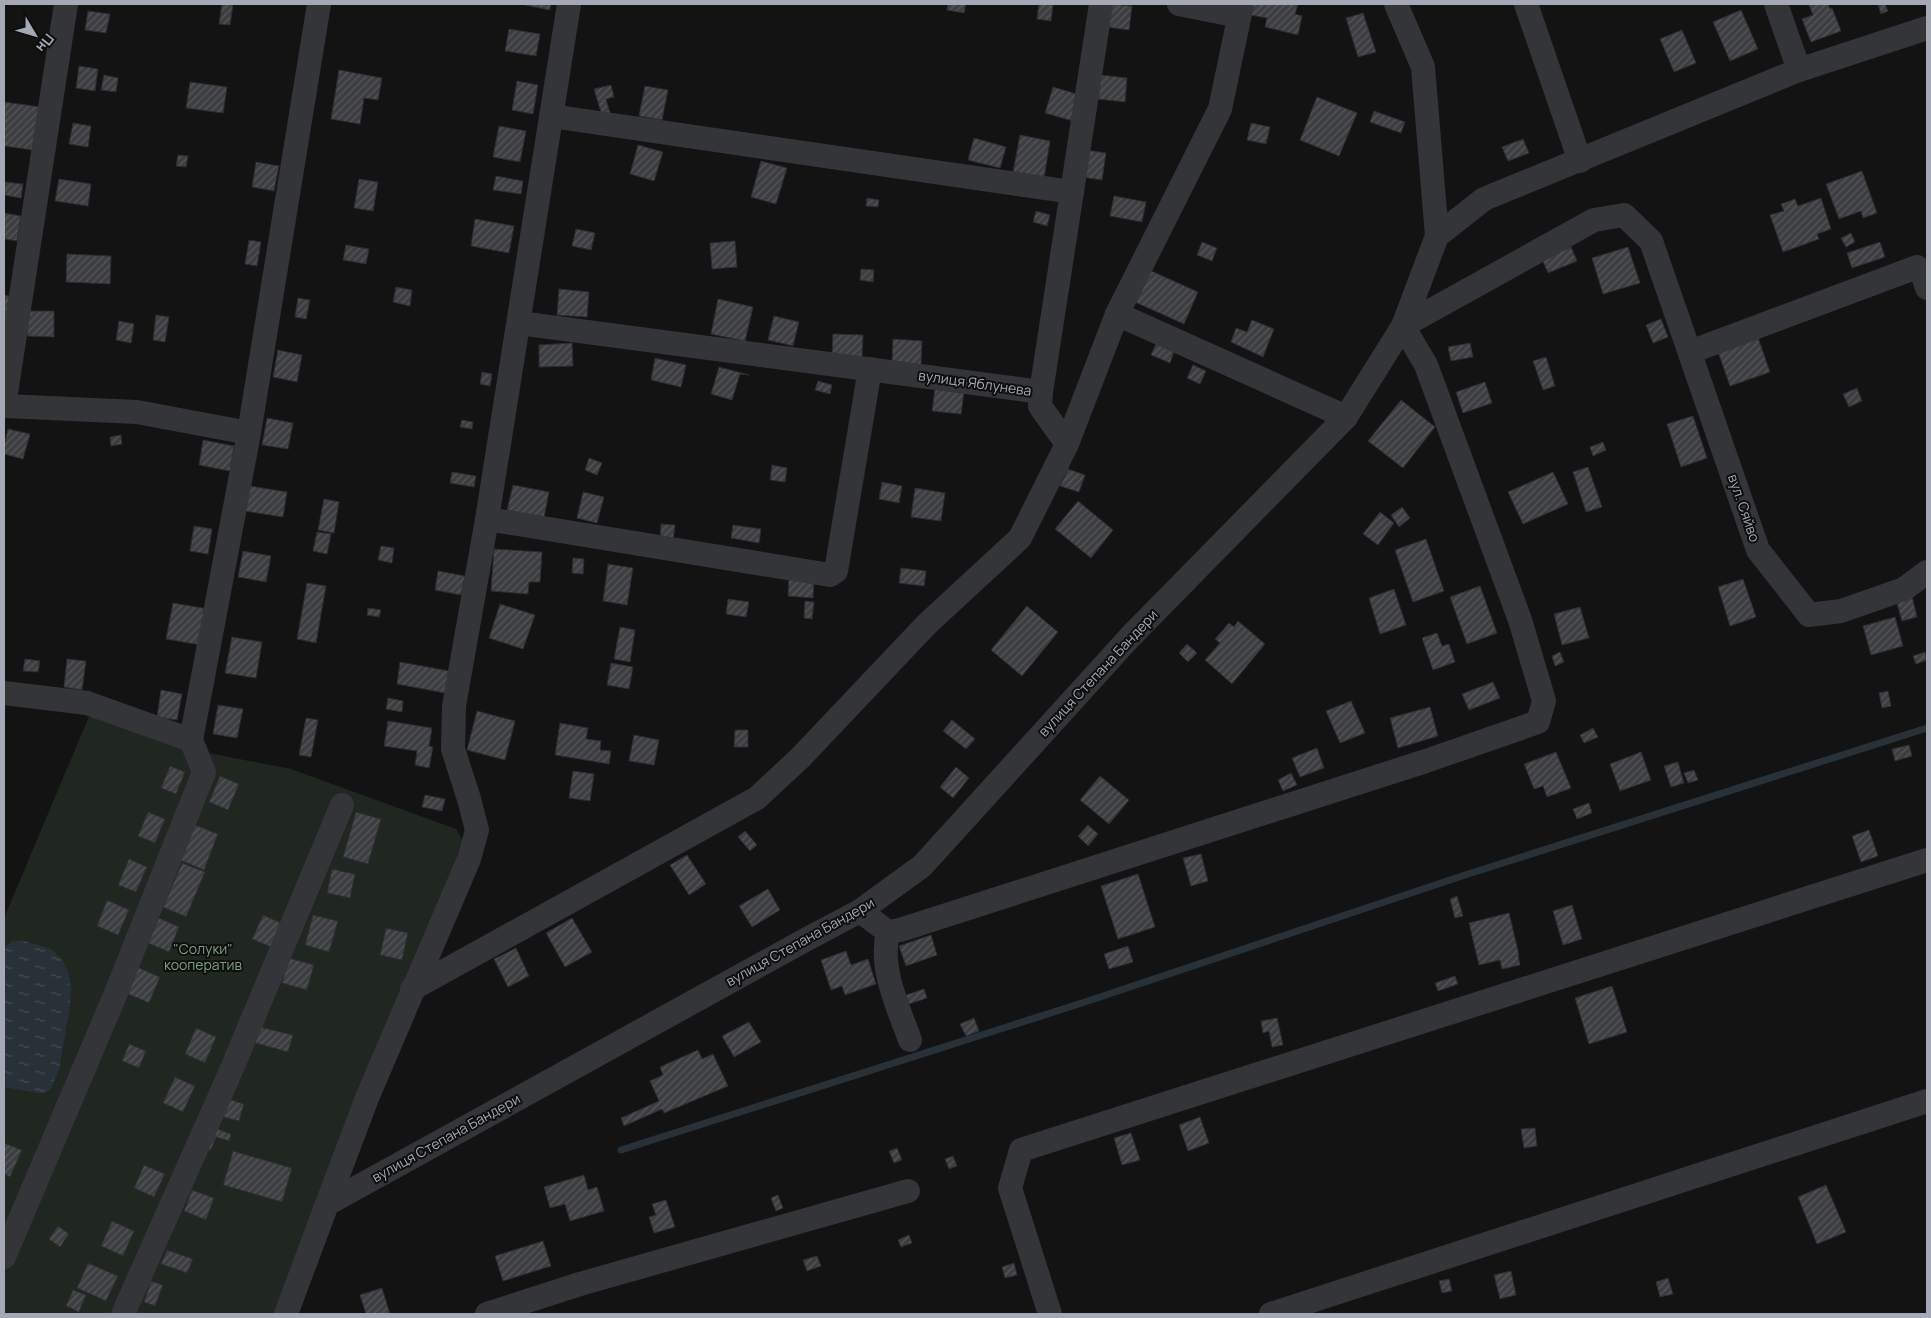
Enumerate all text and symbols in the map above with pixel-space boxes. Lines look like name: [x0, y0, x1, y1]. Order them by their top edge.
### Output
north arrow: [10, 10, 60, 60]
text: Пн: [32, 30, 59, 57]
street label: вулиця Яблунева: [917, 365, 1033, 400]
street label: вул. Сяйво: [1724, 471, 1765, 544]
street label: вулиця Степана Бандери: [1034, 605, 1162, 740]
street label: вулиця Степана Бандери: [722, 893, 877, 990]
park label: "Солуки" кооператив: [164, 939, 243, 974]
street label: вулиця Степана Бандери: [368, 1089, 523, 1186]

